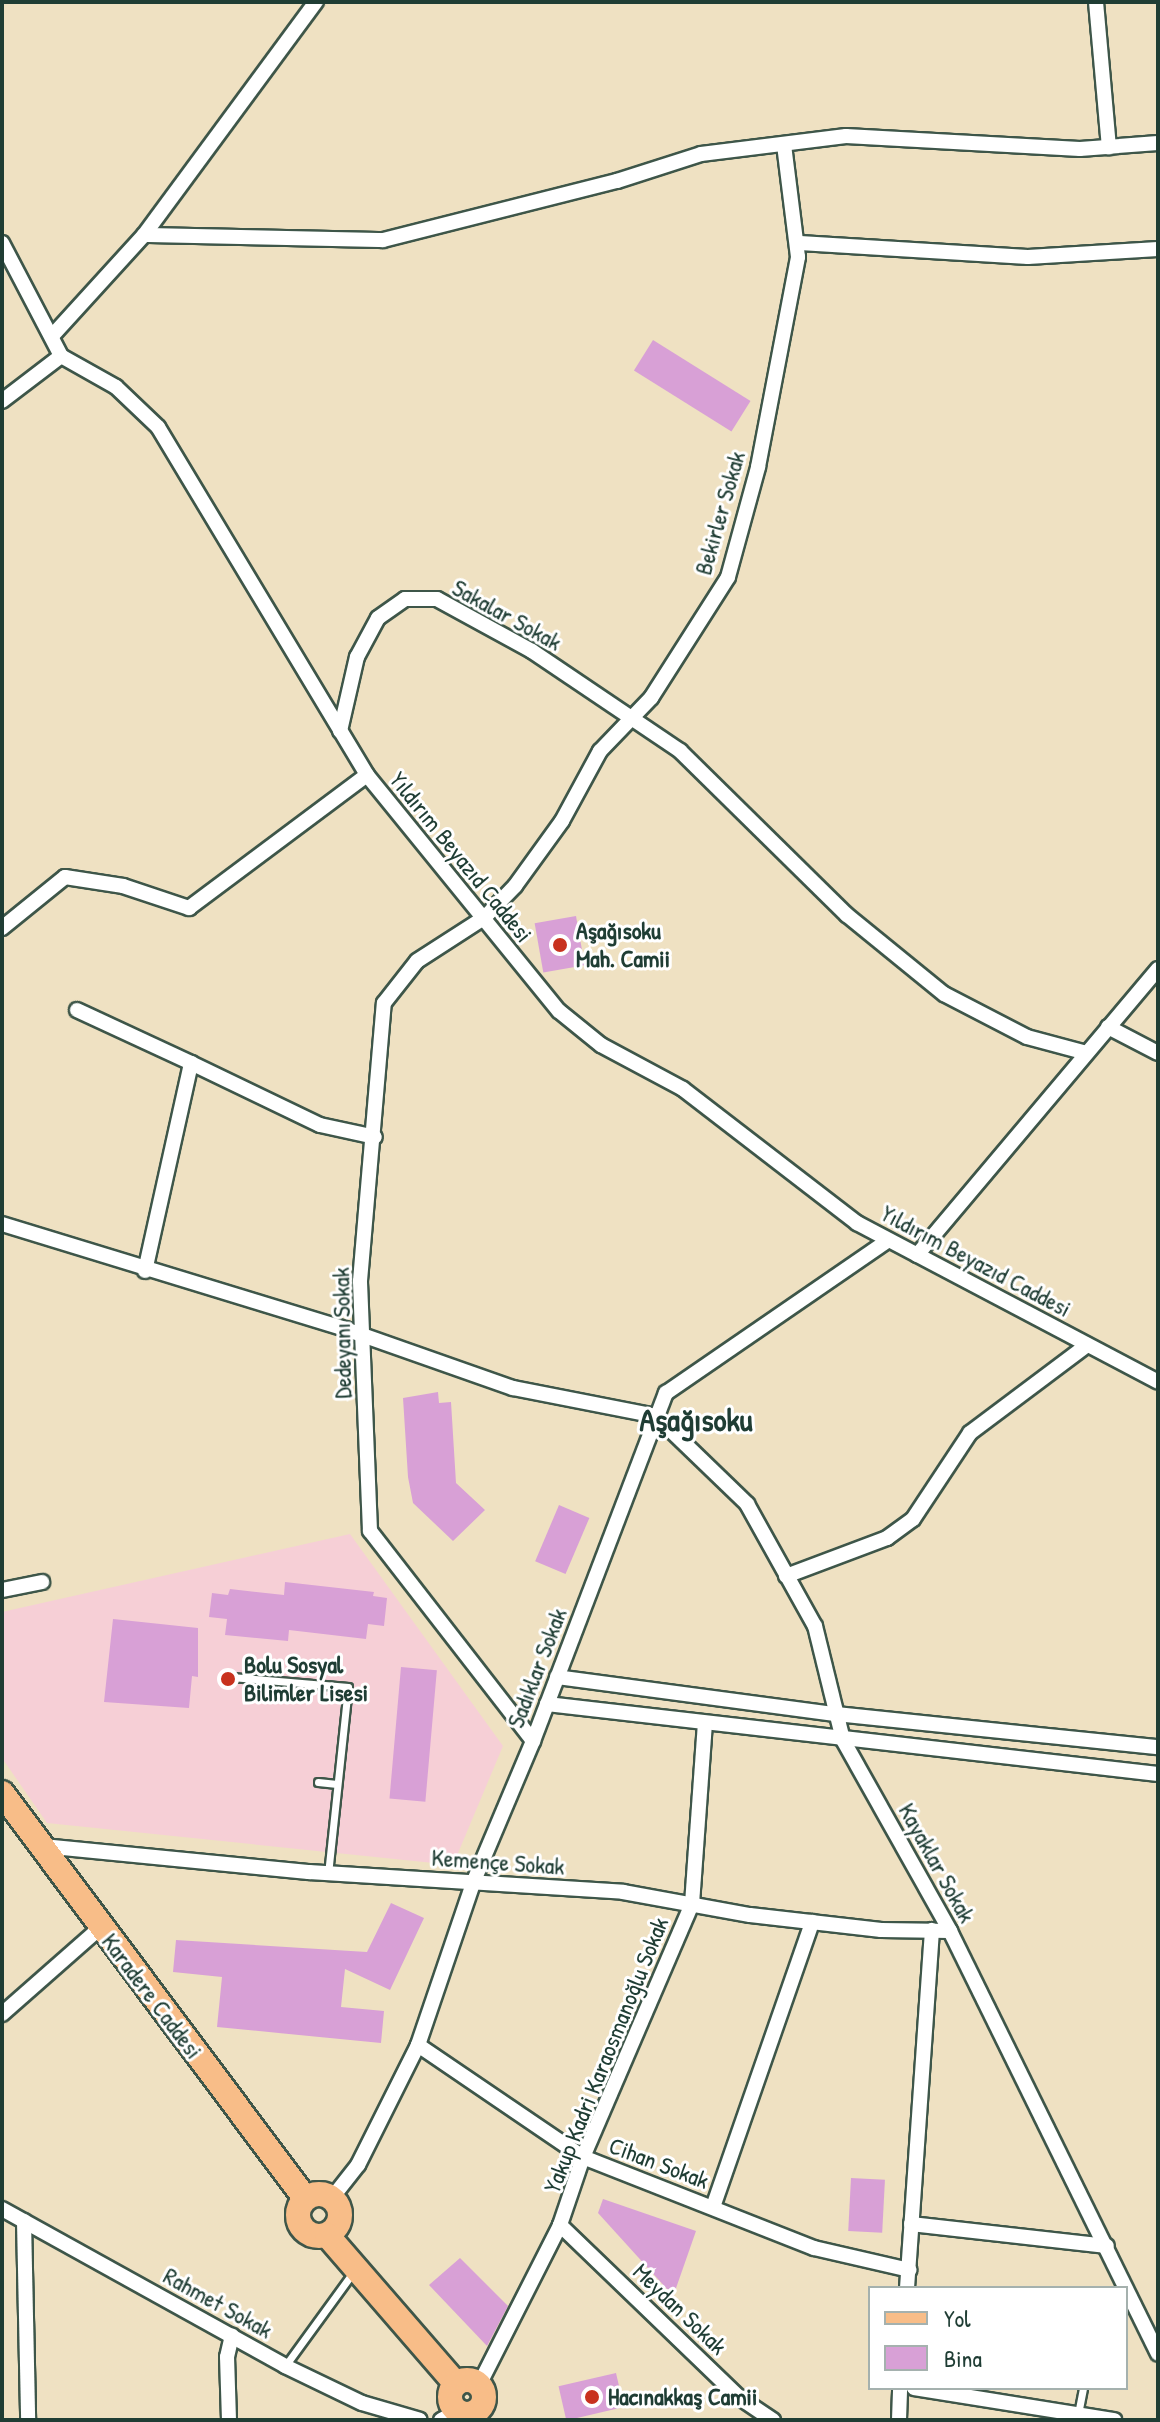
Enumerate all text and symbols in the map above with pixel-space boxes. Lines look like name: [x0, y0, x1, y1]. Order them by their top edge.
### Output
street label: Bekirler Sokak: [689, 448, 751, 578]
street label: Sakalar Sokak: [447, 573, 567, 657]
street label: Yıldırım Beyazıd Caddesi: [383, 766, 539, 948]
place label: Aşağısoku Mah. Camii: [576, 917, 670, 973]
marker: Aşağısoku Mah. Camii: [551, 936, 569, 954]
street label: Yıldırım Beyazıd Caddesi: [876, 1199, 1076, 1323]
street label: Dedeyanı Sokak: [326, 1267, 358, 1399]
district label: Aşağısoku: [639, 1401, 753, 1439]
street label: Sadıklar Sokak: [501, 1604, 573, 1732]
place label: Bolu Sosyal Bilimler Lisesi: [244, 1651, 368, 1707]
marker: Bolu Sosyal Bilimler Lisesi: [219, 1670, 237, 1688]
street label: Kayaklar Sokak: [892, 1798, 982, 1928]
street label: Kemençe Sokak: [431, 1843, 565, 1881]
street label: Yakup Kadri Karaosmanoğlu Sokak: [537, 1913, 675, 2197]
street label: Karadere Caddesi: [96, 1928, 208, 2064]
street label: Cihan Sokak: [605, 2131, 713, 2195]
street label: Meydan Sokak: [627, 2257, 733, 2361]
street label: Rahmet Sokak: [159, 2261, 277, 2345]
legend: [868, 2286, 1128, 2390]
text: Yol: [944, 2302, 971, 2334]
text: Bina: [944, 2342, 982, 2374]
place label: Hacınakkaş Camii: [608, 2383, 757, 2411]
marker: Hacınakkaş Camii: [583, 2388, 601, 2406]

